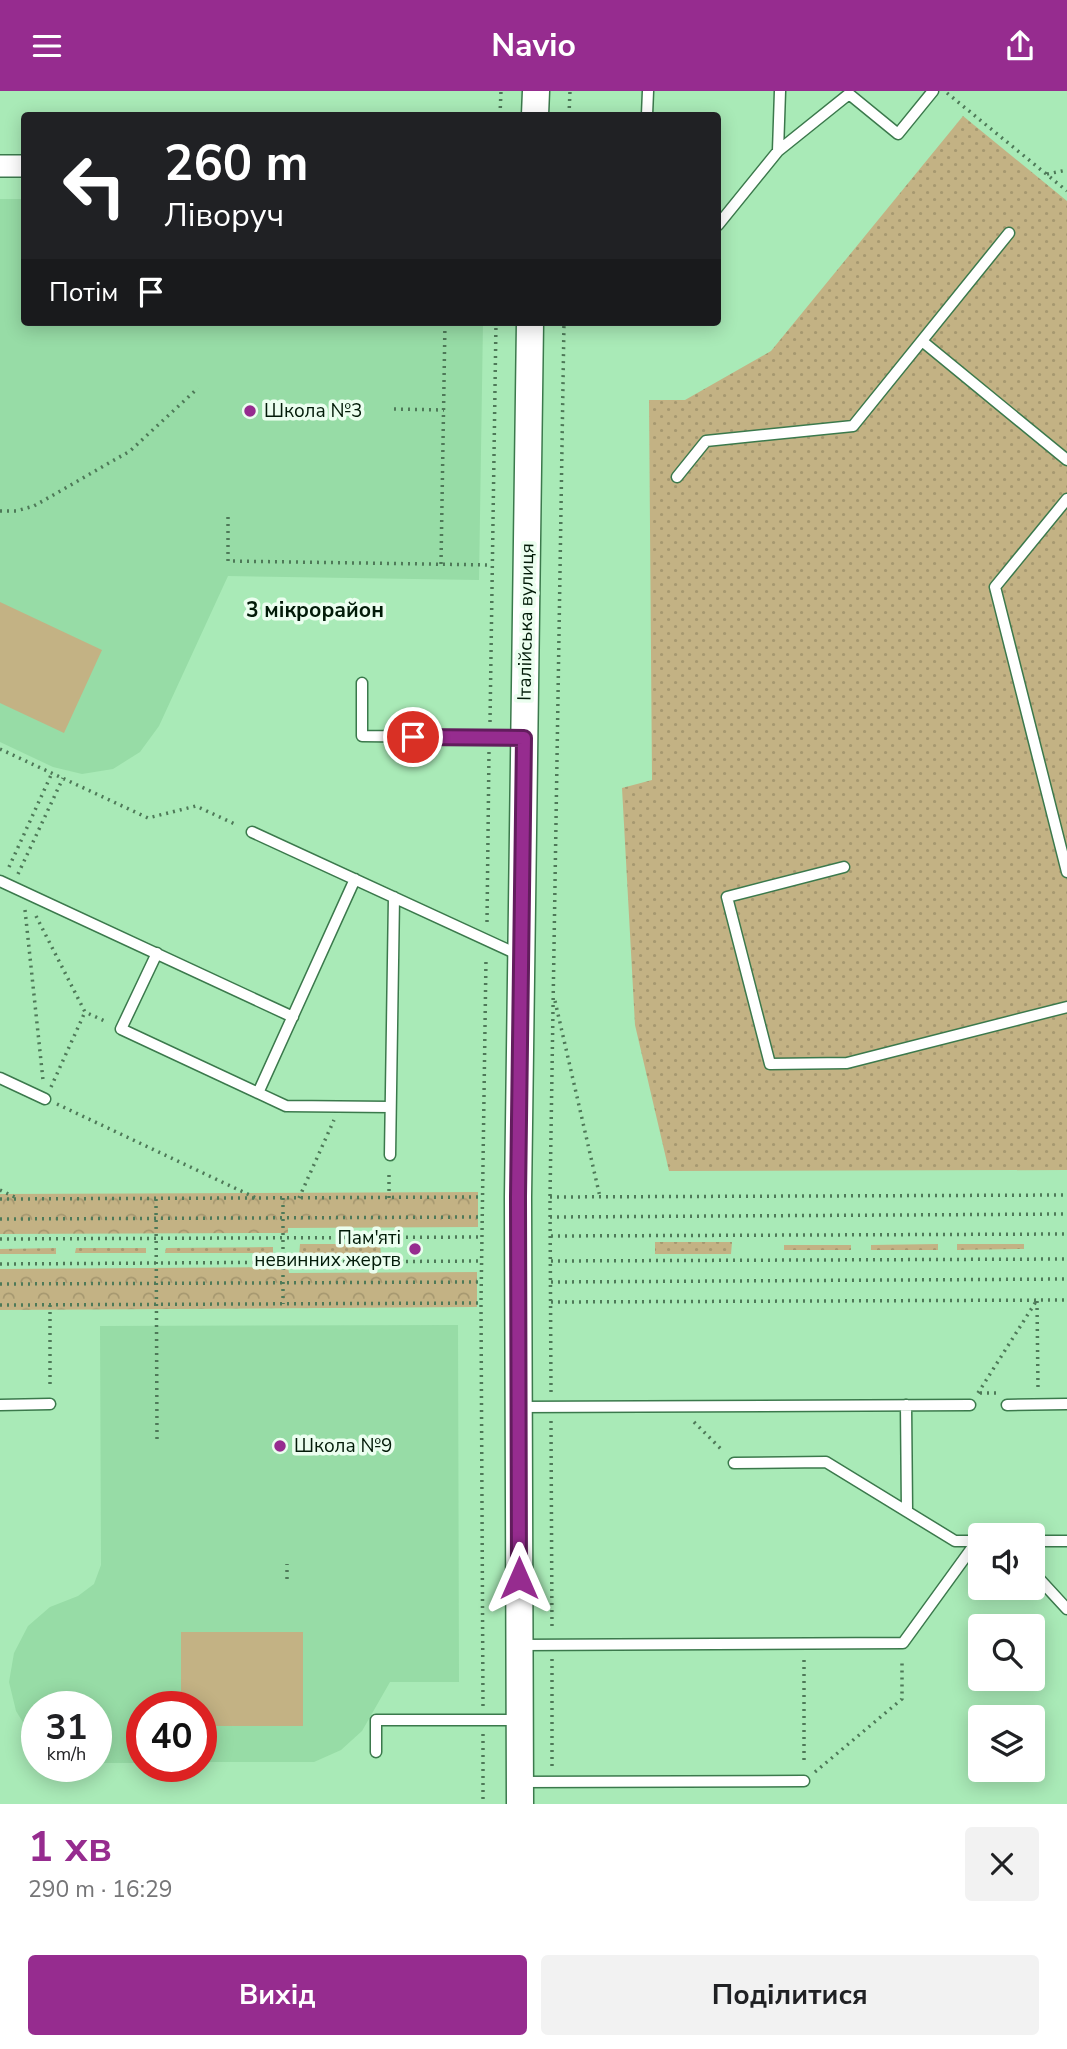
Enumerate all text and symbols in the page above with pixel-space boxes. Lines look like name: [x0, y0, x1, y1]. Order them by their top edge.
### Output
text: Navio: [491, 24, 576, 67]
icon: menu: [28, 27, 66, 65]
icon: share: [1001, 27, 1039, 65]
text: 260 m: [164, 130, 308, 197]
icon: left: [49, 140, 140, 231]
text: Ліворуч: [164, 194, 284, 237]
icon: arrive: [132, 273, 170, 311]
text: Потім: [49, 275, 118, 310]
place label: Школа №3: [264, 398, 363, 424]
marker: Школа №3: [242, 403, 258, 419]
street label: Італійська вулиця: [512, 543, 540, 701]
district label: 3 мікрорайон: [246, 596, 384, 624]
pin: [383, 707, 443, 767]
icon: arrive: [394, 718, 432, 756]
place label: Пам'яті невинних жертв: [254, 1225, 401, 1273]
marker: Пам'яті невинних жертв: [407, 1241, 423, 1257]
place label: Школа №9: [294, 1433, 393, 1459]
marker: Школа №9: [272, 1438, 288, 1454]
map controls: [968, 1523, 1045, 1782]
button: sound: [968, 1523, 1045, 1600]
position arrow: [482, 1541, 556, 1615]
button: search: [968, 1614, 1045, 1691]
speed limit sign: 40: [126, 1691, 217, 1782]
text: 31: [45, 1704, 88, 1751]
button: layers: [968, 1705, 1045, 1782]
text: km/h: [47, 1742, 86, 1766]
text: 1 хв: [28, 1819, 112, 1876]
button: close: [965, 1827, 1039, 1901]
text: 290 m · 16:29: [28, 1874, 173, 1905]
button: Вихід: [28, 1955, 527, 2035]
button: Поділитися: [541, 1955, 1039, 2035]

